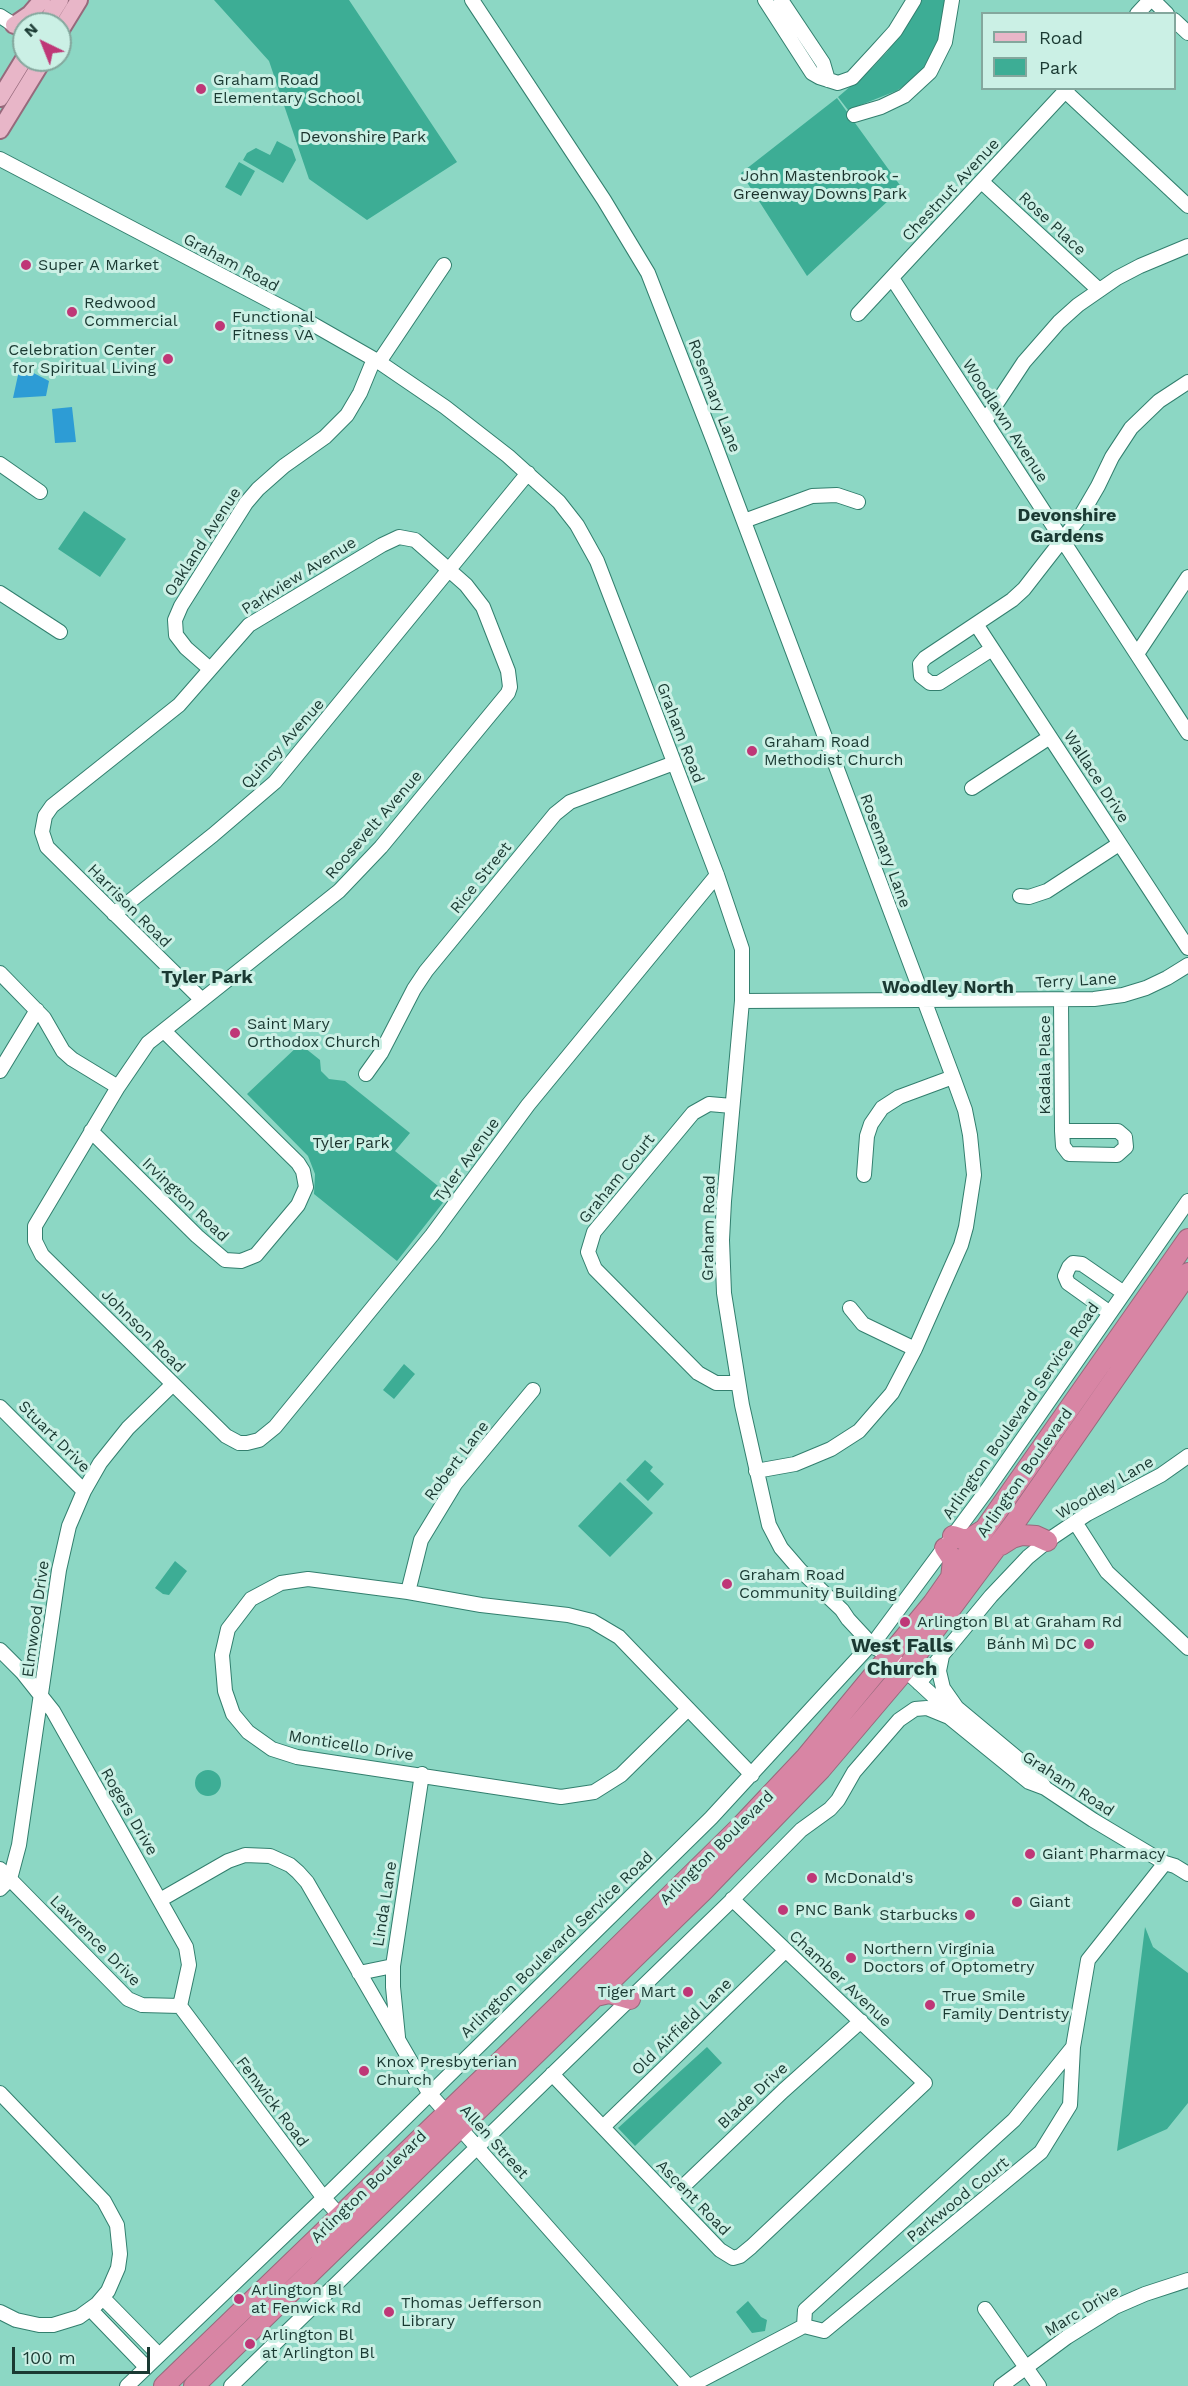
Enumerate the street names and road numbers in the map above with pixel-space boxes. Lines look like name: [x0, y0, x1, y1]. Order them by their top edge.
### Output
street label: Chestnut Avenue: [898, 135, 1004, 245]
street label: Rose Place: [1014, 188, 1090, 260]
street label: Graham Road: [180, 230, 282, 296]
street label: Rosemary Lane: [684, 337, 744, 455]
street label: Woodlawn Avenue: [958, 356, 1052, 486]
street label: Oakland Avenue: [161, 484, 245, 600]
street label: Parkview Avenue: [238, 533, 360, 619]
street label: Graham Road: [652, 680, 708, 786]
street label: Quincy Avenue: [237, 695, 329, 793]
street label: Wallace Drive: [1059, 727, 1133, 827]
street label: Roosevelt Avenue: [322, 767, 426, 883]
street label: Rosemary Lane: [855, 791, 915, 911]
street label: Rice Street: [446, 838, 516, 918]
street label: Harrison Road: [83, 860, 175, 952]
street label: Terry Lane: [1035, 969, 1117, 993]
street label: Kadala Place: [1035, 1015, 1055, 1115]
street label: Tyler Avenue: [430, 1114, 504, 1206]
street label: Graham Court: [575, 1130, 659, 1228]
street label: Irvington Road: [138, 1154, 232, 1246]
street label: Graham Road: [698, 1175, 720, 1281]
street label: Johnson Road: [97, 1285, 189, 1377]
street label: Arlington Boulevard Service Road: [938, 1299, 1104, 1523]
street label: Stuart Drive: [14, 1397, 94, 1477]
street label: Arlington Boulevard: [973, 1405, 1077, 1541]
street label: Robert Lane: [421, 1417, 493, 1505]
street label: Woodley Lane: [1053, 1452, 1157, 1524]
street label: Elmwood Drive: [18, 1559, 54, 1679]
street label: Monticello Drive: [287, 1727, 415, 1765]
street label: Graham Road: [1018, 1747, 1118, 1821]
street label: Rogers Drive: [96, 1765, 162, 1859]
street label: Arlington Boulevard: [656, 1787, 778, 1909]
street label: Arlington Boulevard Service Road: [457, 1848, 657, 2042]
street label: Linda Lane: [369, 1860, 401, 1948]
street label: Lawrence Drive: [46, 1892, 144, 1990]
street label: Chamber Avenue: [785, 1927, 895, 2031]
street label: Old Airfield Lane: [628, 1974, 736, 2080]
street label: Fenwick Road: [232, 2053, 312, 2151]
street label: Blade Drive: [714, 2059, 792, 2133]
street label: Allen Street: [456, 2101, 532, 2183]
street label: Arlington Boulevard: [307, 2127, 431, 2247]
street label: Parkwood Court: [903, 2153, 1013, 2247]
street label: Ascent Road: [652, 2156, 734, 2240]
street label: Marc Drive: [1041, 2281, 1123, 2341]

